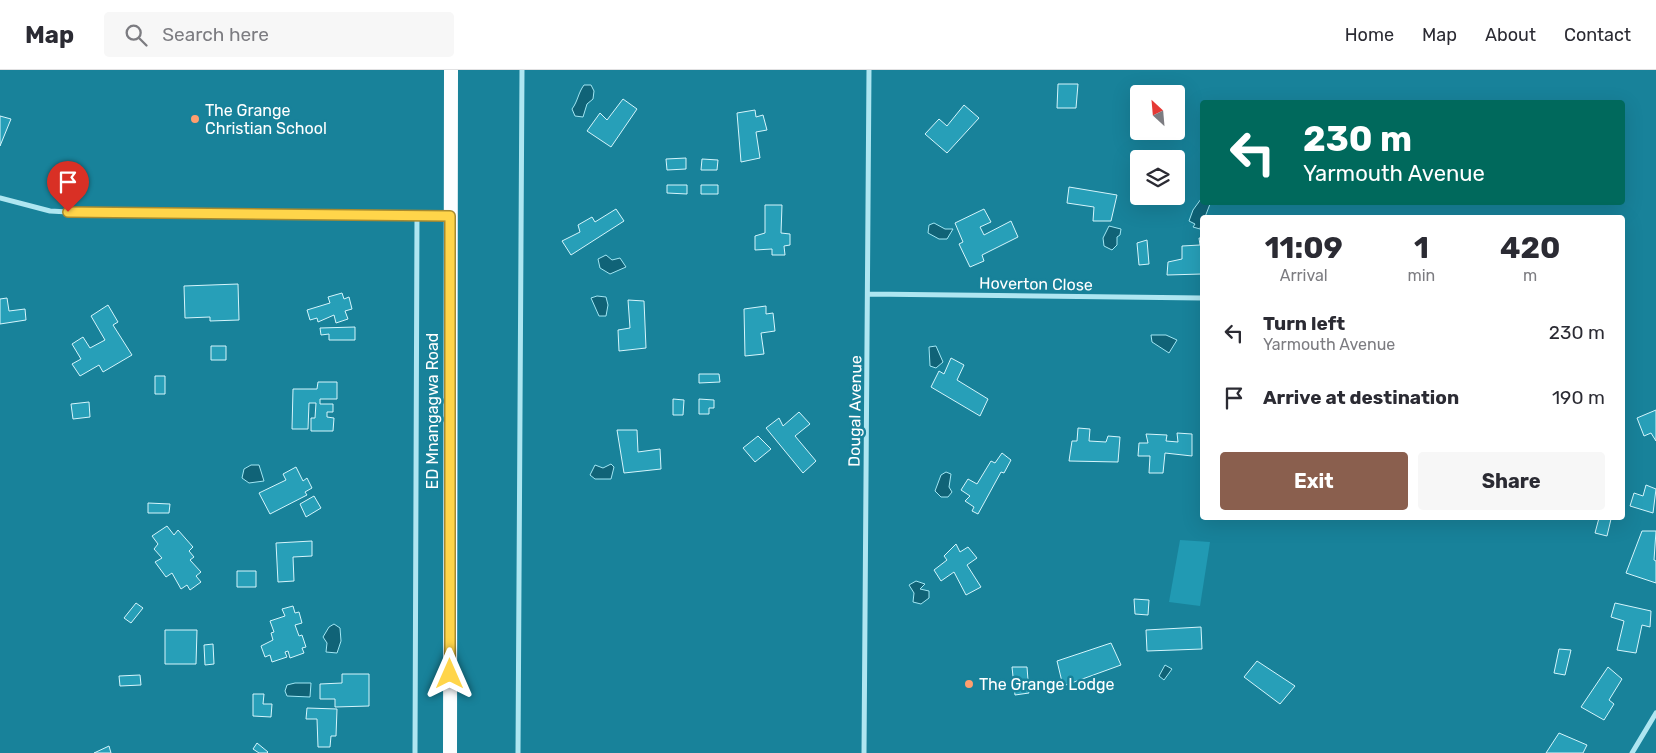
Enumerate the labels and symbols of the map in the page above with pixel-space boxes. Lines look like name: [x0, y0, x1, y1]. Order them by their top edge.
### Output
north arrow: [1130, 85, 1185, 140]
place label: The Grange Christian School: [205, 101, 327, 138]
marker: The Grange Christian School: [189, 113, 201, 125]
pin: [47, 161, 89, 212]
street label: Hoverton Close: [979, 274, 1093, 294]
street label: ED Mnangagwa Road: [423, 333, 442, 489]
street label: Dougal Avenue: [845, 355, 865, 467]
position arrow: [423, 647, 475, 699]
place label: The Grange Lodge: [979, 675, 1114, 694]
marker: The Grange Lodge: [963, 678, 975, 690]

